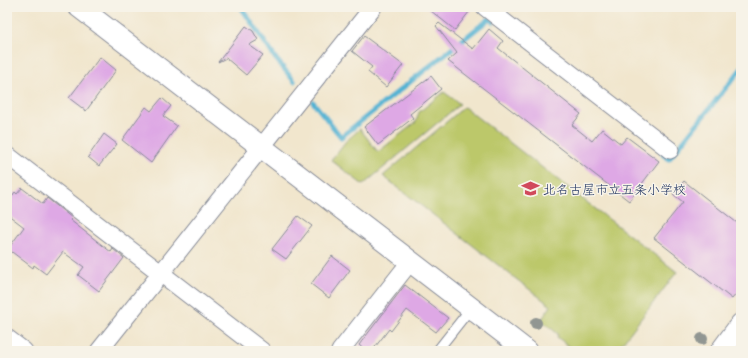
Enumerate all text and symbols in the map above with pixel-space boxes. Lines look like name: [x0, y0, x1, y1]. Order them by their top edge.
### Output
school or university icon: 北名古屋市立五条小学校: [520, 178, 540, 198]
place label: 北名古屋市立五条小学校: [543, 180, 686, 197]

